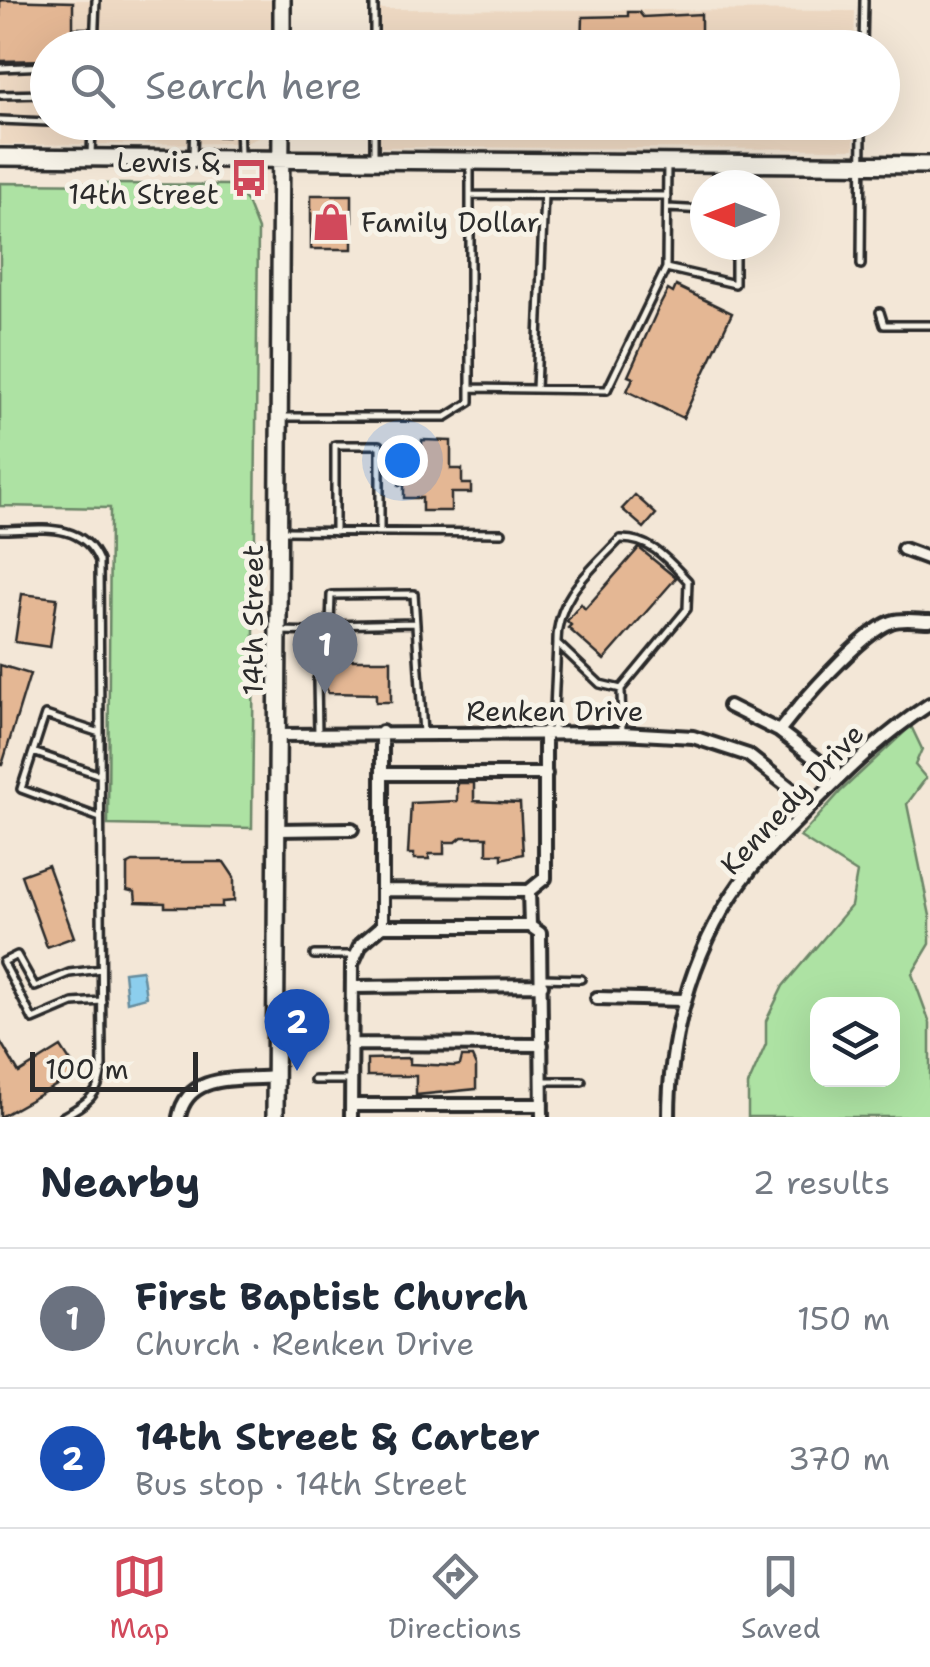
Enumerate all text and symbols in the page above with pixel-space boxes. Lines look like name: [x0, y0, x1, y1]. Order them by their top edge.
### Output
search box: [30, 30, 900, 140]
icon: search: [65, 58, 120, 113]
text: Search here: [145, 60, 362, 111]
place label: Lewis & 14th Street: [68, 143, 220, 213]
bus stop icon: Lewis & 14th Street: [228, 157, 270, 199]
north arrow: [690, 170, 780, 260]
shop icon: Family Dollar: [310, 201, 352, 243]
place label: Family Dollar: [361, 203, 540, 241]
your location: [377, 435, 428, 486]
street label: 14th Street: [234, 544, 272, 696]
pin: 1: [292, 612, 358, 694]
street label: Renken Drive: [466, 692, 644, 730]
street label: Kennedy Drive: [712, 715, 872, 883]
pin: 2: [264, 988, 330, 1071]
map controls: [810, 997, 900, 1087]
button: layers: [810, 997, 900, 1087]
scale bar: [30, 1047, 198, 1092]
text: 100 m: [45, 1050, 129, 1088]
text: Nearby: [40, 1154, 200, 1210]
text: 2 results: [753, 1161, 890, 1204]
text: First Baptist Church: [135, 1271, 528, 1322]
text: 1: [65, 1297, 80, 1340]
text: 150 m: [797, 1297, 890, 1340]
text: Church · Renken Drive: [135, 1322, 474, 1365]
text: 14th Street & Carter: [135, 1411, 540, 1462]
text: 2: [61, 1437, 84, 1480]
text: 370 m: [788, 1437, 890, 1480]
text: Bus stop · 14th Street: [135, 1462, 468, 1505]
tab: Map: [110, 1549, 169, 1647]
tab: Directions: [388, 1549, 522, 1647]
tab: Saved: [741, 1549, 820, 1647]

